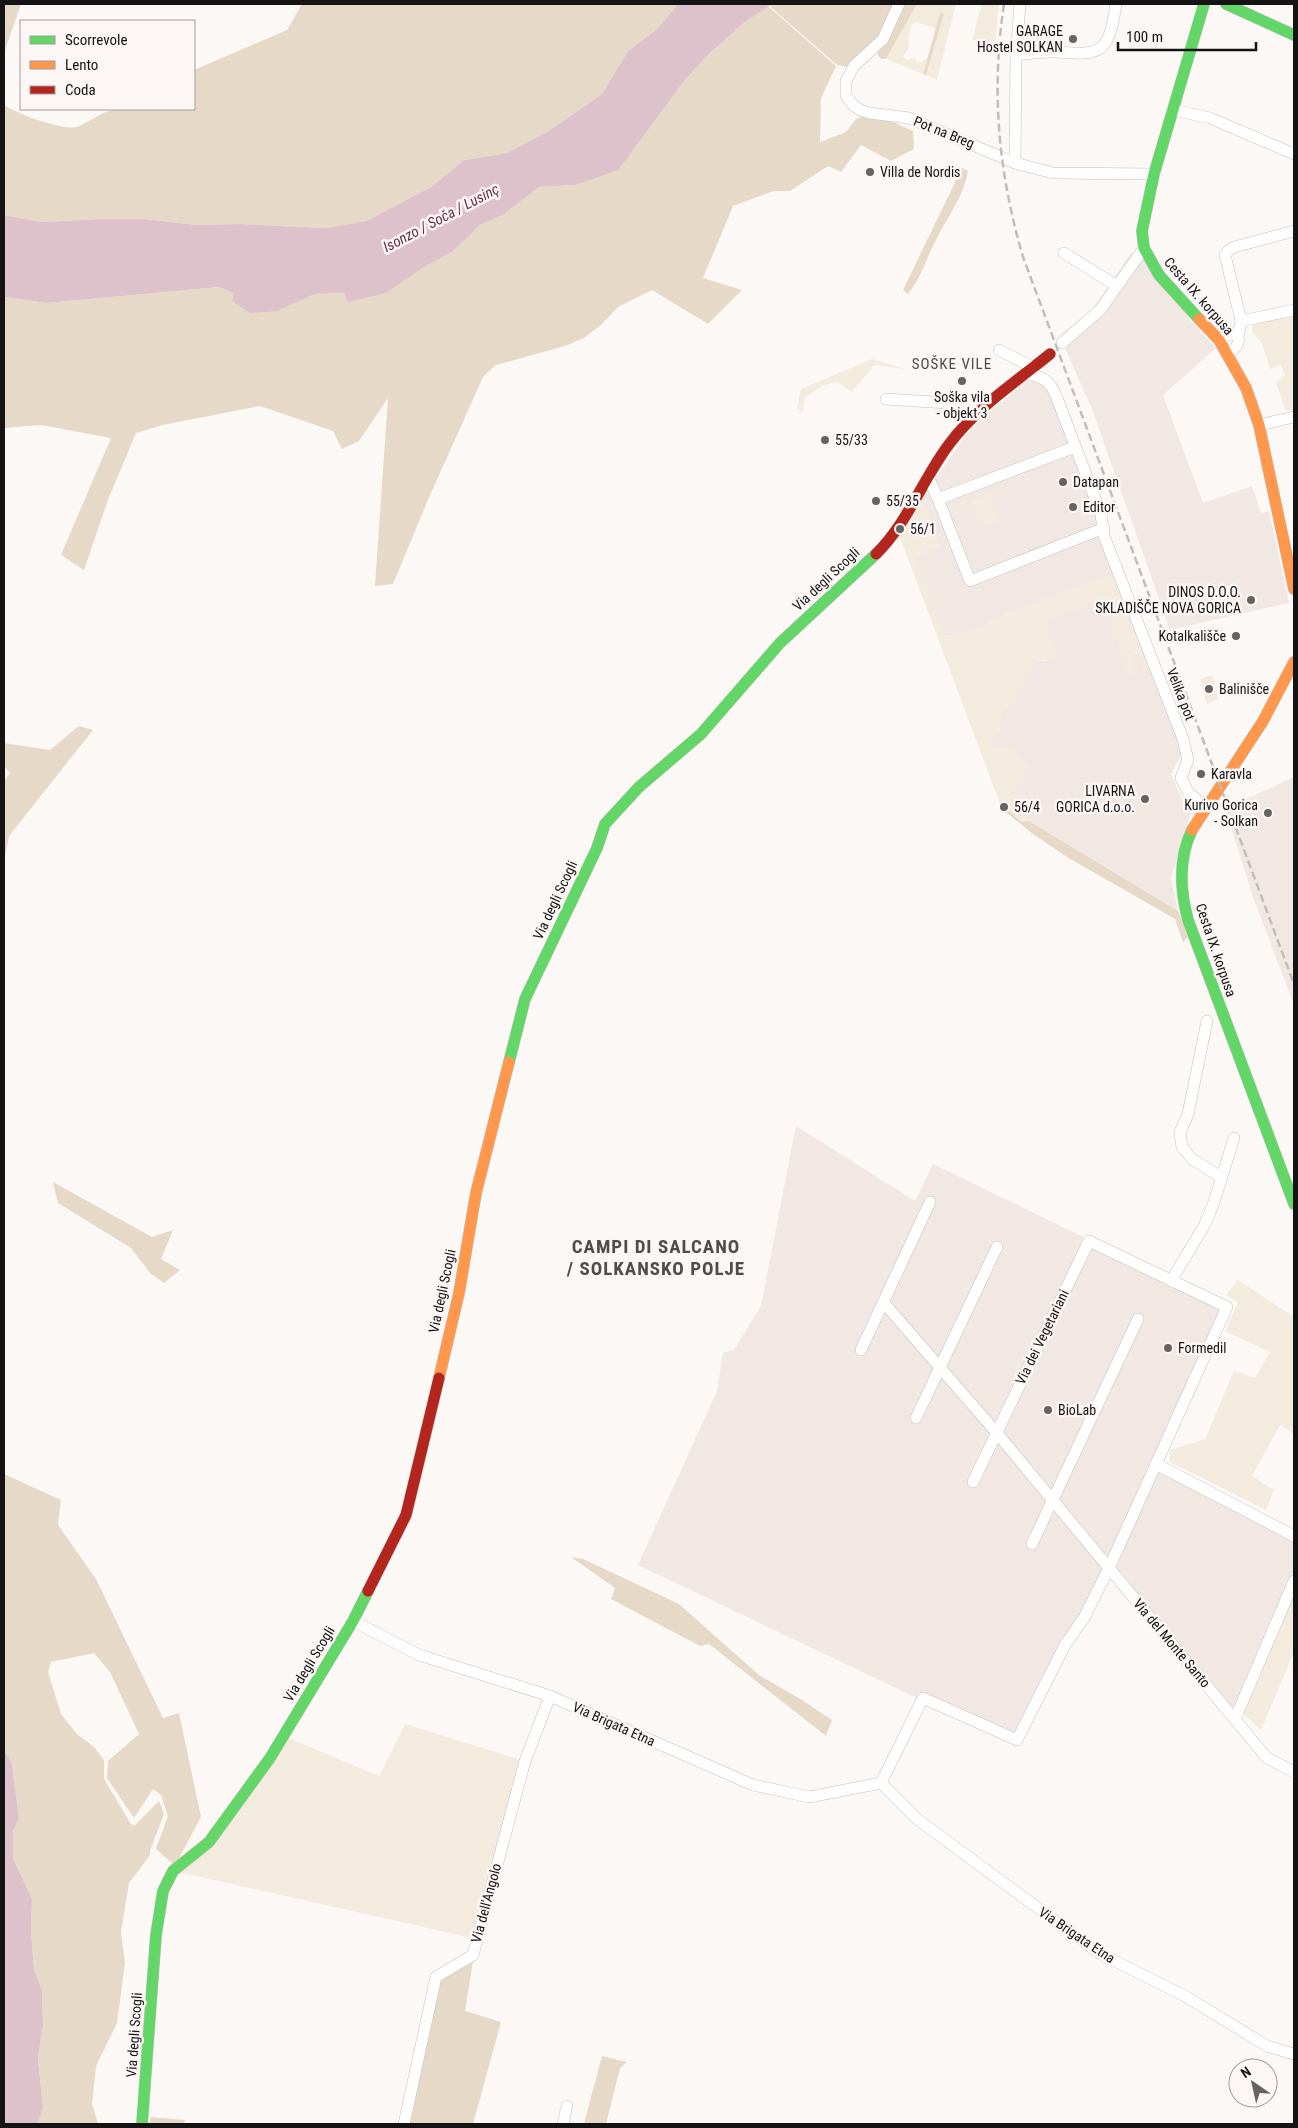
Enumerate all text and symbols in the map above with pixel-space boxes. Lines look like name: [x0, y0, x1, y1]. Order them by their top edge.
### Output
legend: [20, 20, 195, 110]
scale bar: [1118, 20, 1256, 52]
place label: GARAGE Hostel SOLKAN: [977, 23, 1063, 55]
text: 100 m: [1126, 28, 1163, 46]
text: Scorrevole: [65, 31, 127, 49]
marker: GARAGE Hostel SOLKAN: [1067, 33, 1079, 45]
text: Lento: [65, 56, 98, 74]
text: Coda: [65, 81, 96, 99]
street label: Pot na Breg: [911, 113, 977, 151]
place label: Villa de Nordis: [880, 164, 961, 180]
marker: Villa de Nordis: [864, 166, 876, 178]
water label: Isonzo / Soča / Lusinç: [380, 180, 502, 256]
street label: Cesta IX. korpusa: [1161, 254, 1237, 338]
district label: SOŠKE VILE: [912, 355, 992, 373]
marker: Soška vila - objekt 3: [956, 375, 968, 387]
place label: Soška vila - objekt 3: [934, 389, 990, 421]
place label: 55/33: [835, 432, 868, 448]
marker: 55/33: [819, 434, 831, 446]
place label: Datapan: [1073, 474, 1119, 490]
marker: Datapan: [1057, 476, 1069, 488]
place label: 55/35: [886, 493, 919, 509]
marker: 55/35: [870, 495, 882, 507]
place label: Editor: [1083, 499, 1115, 515]
marker: Editor: [1067, 501, 1079, 513]
place label: 56/1: [910, 521, 936, 537]
marker: 56/1: [894, 523, 906, 535]
street label: Via degli Scogli: [789, 544, 863, 614]
place label: DINOS D.O.O. SKLADIŠČE NOVA GORICA: [1095, 584, 1241, 616]
marker: DINOS D.O.O. SKLADIŠČE NOVA GORICA: [1245, 594, 1257, 606]
place label: Kotalkališče: [1159, 628, 1226, 644]
marker: Kotalkališče: [1230, 630, 1242, 642]
street label: Velika pot: [1164, 666, 1198, 722]
place label: Balinišče: [1219, 681, 1270, 697]
marker: Balinišče: [1203, 683, 1215, 695]
place label: Karavla: [1211, 766, 1252, 782]
marker: Karavla: [1195, 768, 1207, 780]
place label: LIVARNA GORICA d.o.o.: [1056, 783, 1135, 815]
marker: LIVARNA GORICA d.o.o.: [1139, 793, 1151, 805]
place label: Kurivo Gorica - Solkan: [1184, 797, 1258, 829]
place label: 56/4: [1014, 799, 1040, 815]
marker: 56/4: [998, 801, 1010, 813]
marker: Kurivo Gorica - Solkan: [1262, 807, 1274, 819]
street label: Via degli Scogli: [530, 858, 580, 942]
street label: Cesta IX. korpusa: [1193, 901, 1239, 999]
district label: CAMPI DI SALCANO / SOLKANSKO POLJE: [566, 1235, 745, 1280]
street label: Via degli Scogli: [425, 1248, 459, 1334]
street label: Via dei Vegetariani: [1012, 1287, 1072, 1387]
place label: Formedil: [1178, 1340, 1226, 1356]
marker: Formedil: [1162, 1342, 1174, 1354]
place label: BioLab: [1058, 1402, 1096, 1418]
marker: BioLab: [1042, 1404, 1054, 1416]
street label: Via del Monte Santo: [1130, 1595, 1214, 1691]
street label: Via degli Scogli: [280, 1623, 338, 1705]
street label: Via Brigata Etna: [570, 1699, 658, 1749]
street label: Via dell'Angolo: [468, 1862, 504, 1944]
street label: Via Brigata Etna: [1036, 1904, 1118, 1966]
street label: Via degli Scogli: [123, 1992, 145, 2078]
north arrow: [1228, 2058, 1278, 2108]
text: N: [1238, 2063, 1254, 2081]

